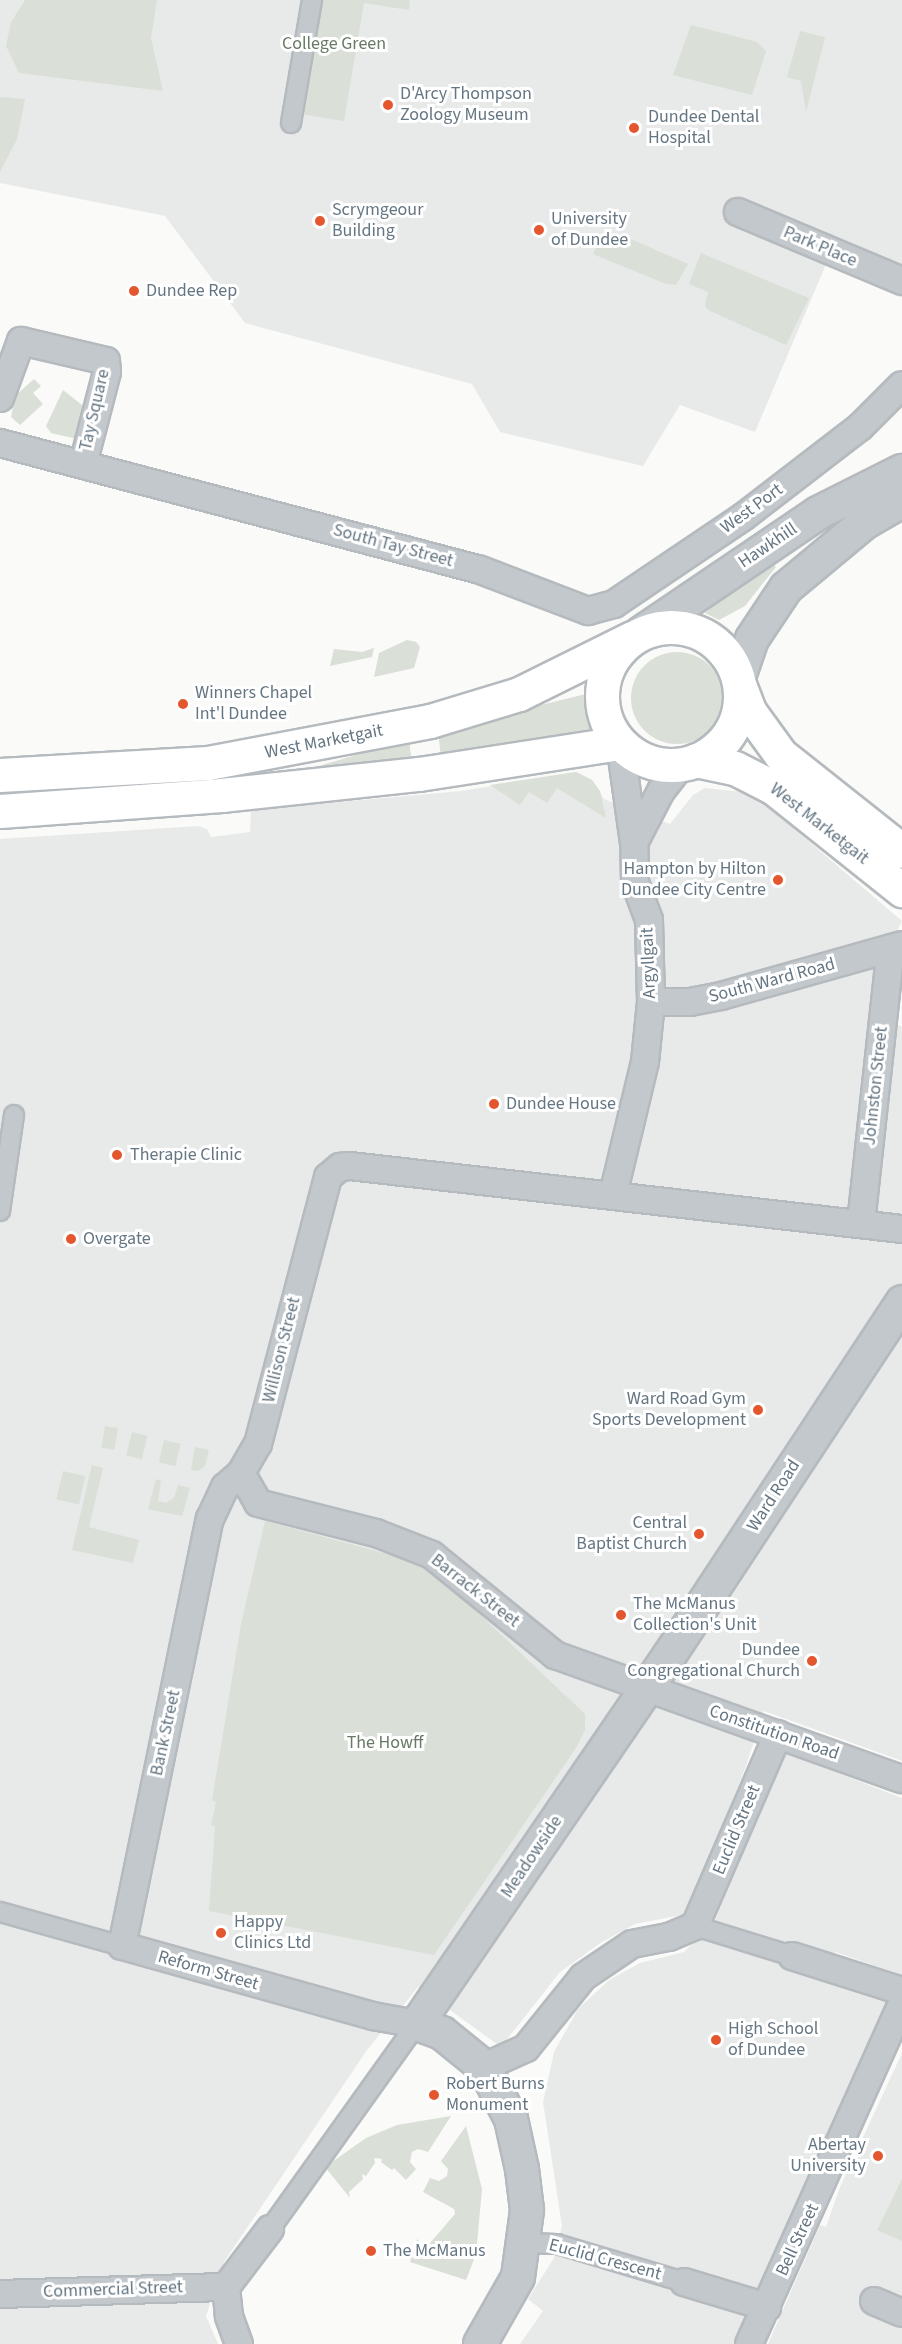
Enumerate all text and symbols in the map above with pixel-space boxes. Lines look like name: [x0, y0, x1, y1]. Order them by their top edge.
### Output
park label: College Green: [282, 33, 386, 55]
place label: D'Arcy Thompson Zoology Museum: [400, 84, 532, 127]
marker: D'Arcy Thompson Zoology Museum: [381, 98, 395, 112]
place label: Dundee Dental Hospital: [648, 107, 759, 150]
marker: Dundee Dental Hospital: [625, 119, 643, 137]
place label: Scrymgeour Building: [332, 200, 423, 242]
place label: University of Dundee: [551, 209, 628, 252]
marker: Scrymgeour Building: [313, 214, 327, 228]
street label: Park Place: [780, 222, 860, 272]
marker: University of Dundee: [532, 223, 546, 237]
place label: Dundee Rep: [146, 280, 237, 302]
marker: Dundee Rep: [127, 284, 141, 298]
street label: Tay Square: [75, 367, 115, 453]
street label: West Port: [717, 479, 787, 539]
street label: Hawkhill: [735, 519, 801, 573]
street label: South Tay Street: [331, 520, 455, 572]
place label: Winners Chapel Int'l Dundee: [195, 683, 312, 726]
marker: Winners Chapel Int'l Dundee: [176, 697, 190, 711]
street label: West Marketgait: [263, 720, 385, 764]
street label: West Marketgait: [765, 779, 873, 869]
place label: Hampton by Hilton Dundee City Centre: [621, 859, 766, 902]
marker: Hampton by Hilton Dundee City Centre: [771, 873, 785, 887]
street label: Argyllgait: [637, 927, 661, 999]
street label: South Ward Road: [706, 954, 838, 1008]
street label: Johnston Street: [859, 1026, 893, 1146]
place label: Dundee House: [506, 1093, 616, 1115]
marker: Dundee House: [487, 1097, 501, 1111]
place label: Therapie Clinic: [130, 1144, 242, 1166]
marker: Therapie Clinic: [108, 1146, 126, 1164]
place label: Overgate: [83, 1228, 151, 1250]
marker: Overgate: [64, 1232, 78, 1246]
street label: Willison Street: [258, 1295, 306, 1405]
place label: Ward Road Gym Sports Development: [592, 1389, 746, 1432]
marker: Ward Road Gym Sports Development: [751, 1403, 765, 1417]
street label: Ward Road: [743, 1456, 805, 1536]
place label: Central Baptist Church: [576, 1513, 687, 1556]
marker: Central Baptist Church: [692, 1527, 706, 1541]
street label: Barrack Street: [426, 1550, 524, 1632]
place label: The McManus Collection's Unit: [633, 1594, 757, 1636]
marker: The McManus Collection's Unit: [614, 1608, 628, 1622]
place label: Dundee Congregational Church: [627, 1640, 800, 1682]
marker: Dundee Congregational Church: [805, 1654, 819, 1668]
street label: Bank Street: [146, 1688, 186, 1778]
street label: Constitution Road: [706, 1701, 842, 1765]
park label: The Howff: [347, 1732, 423, 1754]
street label: Euclid Street: [708, 1782, 766, 1878]
street label: Meadowside: [497, 1812, 567, 1902]
place label: Happy Clinics Ltd: [234, 1912, 311, 1954]
marker: Happy Clinics Ltd: [212, 1924, 230, 1942]
street label: Reform Street: [155, 1946, 261, 1996]
place label: High School of Dundee: [728, 2019, 818, 2062]
marker: High School of Dundee: [709, 2033, 723, 2047]
place label: Robert Burns Monument: [446, 2074, 545, 2116]
marker: Robert Burns Monument: [427, 2088, 441, 2102]
place label: Abertay University: [790, 2135, 866, 2178]
marker: Abertay University: [871, 2149, 885, 2163]
street label: Bell Street: [772, 2200, 824, 2280]
street label: Euclid Crescent: [546, 2235, 664, 2285]
place label: The McManus: [383, 2240, 486, 2262]
marker: The McManus: [364, 2244, 378, 2258]
street label: Commercial Street: [43, 2277, 183, 2303]

